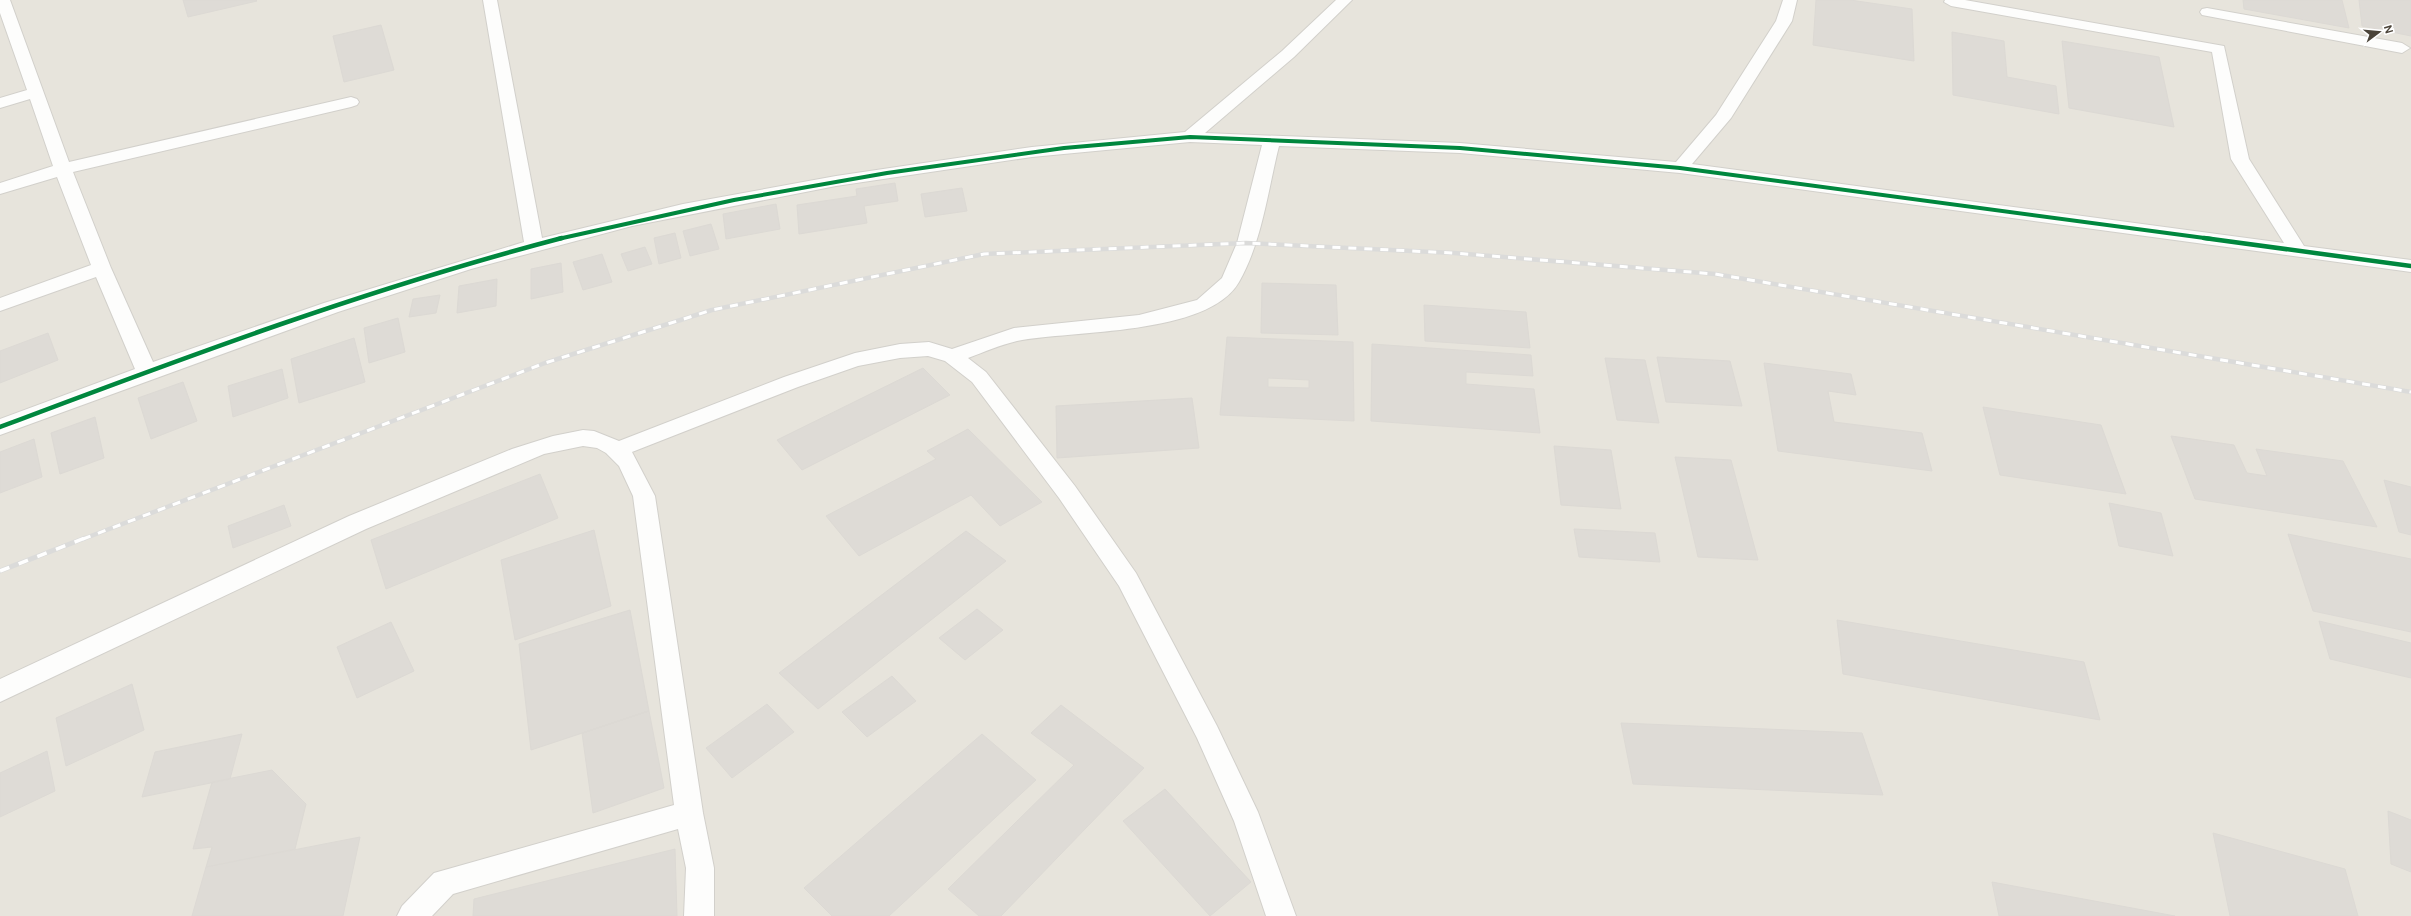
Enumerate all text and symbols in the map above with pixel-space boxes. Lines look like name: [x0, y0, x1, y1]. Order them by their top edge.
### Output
north arrow: [2359, 12, 2399, 52]
text: N: [2381, 23, 2396, 35]

